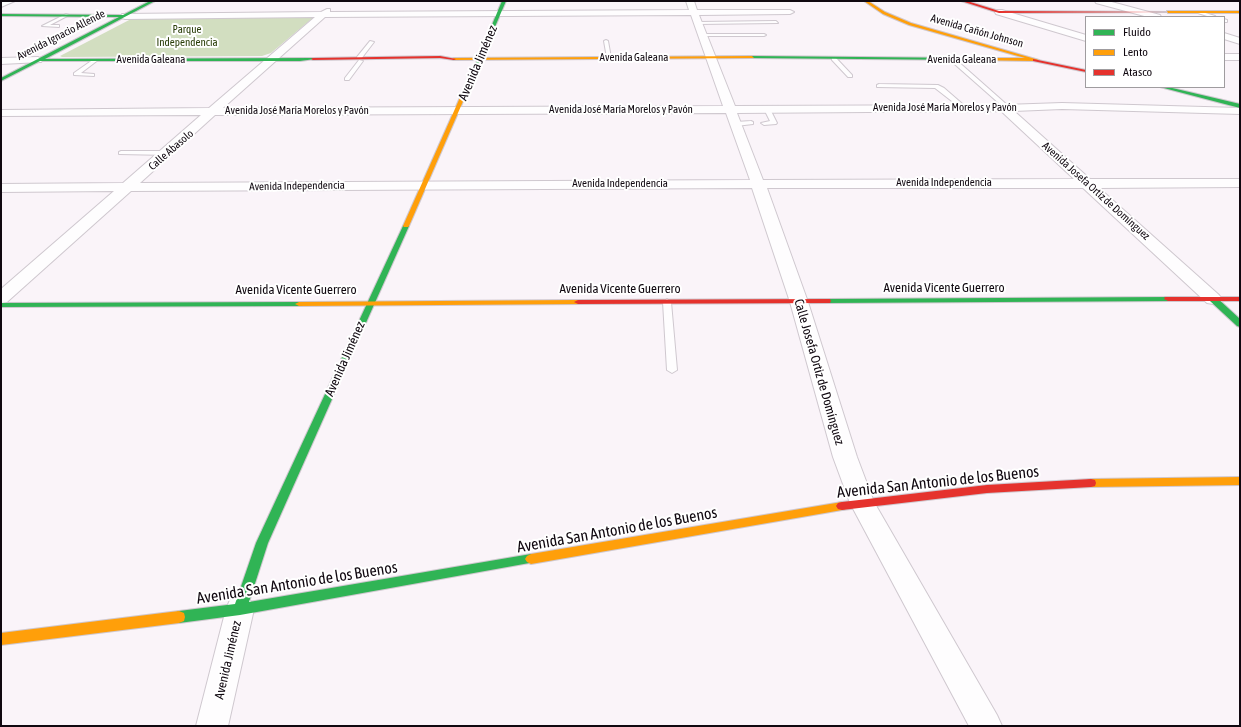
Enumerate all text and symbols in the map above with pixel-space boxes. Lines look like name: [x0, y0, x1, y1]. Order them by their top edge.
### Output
street label: Avenida Ignacio Allende: [15, 7, 107, 63]
street label: Avenida Cañón Johnson: [929, 11, 1025, 51]
legend: [1085, 16, 1225, 88]
park label: Parque Independencia: [156, 23, 218, 49]
street label: Avenida Jiménez: [455, 23, 501, 103]
text: Fluido: [1123, 25, 1151, 39]
text: Lento: [1123, 45, 1148, 59]
street label: Avenida Galeana: [600, 51, 668, 65]
street label: Avenida Galeana: [117, 53, 185, 67]
street label: Avenida Galeana: [928, 53, 996, 67]
text: Atasco: [1123, 65, 1152, 79]
street label: Avenida José María Morelos y Pavón: [873, 101, 1017, 115]
street label: Avenida José María Morelos y Pavón: [549, 103, 693, 117]
street label: Avenida José María Morelos y Pavón: [225, 104, 369, 118]
street label: Calle Abasolo: [146, 127, 196, 173]
street label: Avenida Josefa Ortiz de Domínguez: [1039, 139, 1153, 243]
street label: Avenida Independencia: [896, 176, 992, 190]
street label: Avenida Independencia: [572, 177, 668, 191]
street label: Avenida Independencia: [249, 179, 345, 193]
street label: Avenida Vicente Guerrero: [883, 280, 1005, 296]
street label: Avenida Vicente Guerrero: [559, 281, 681, 297]
street label: Avenida Vicente Guerrero: [235, 282, 357, 298]
street label: Calle Josefa Ortiz de Domínguez: [791, 297, 847, 447]
street label: Avenida Jiménez: [322, 319, 368, 399]
street label: Avenida San Antonio de los Buenos: [836, 462, 1040, 502]
street label: Avenida San Antonio de los Buenos: [515, 503, 719, 557]
street label: Avenida San Antonio de los Buenos: [195, 558, 399, 608]
street label: Avenida Jiménez: [211, 619, 245, 701]

